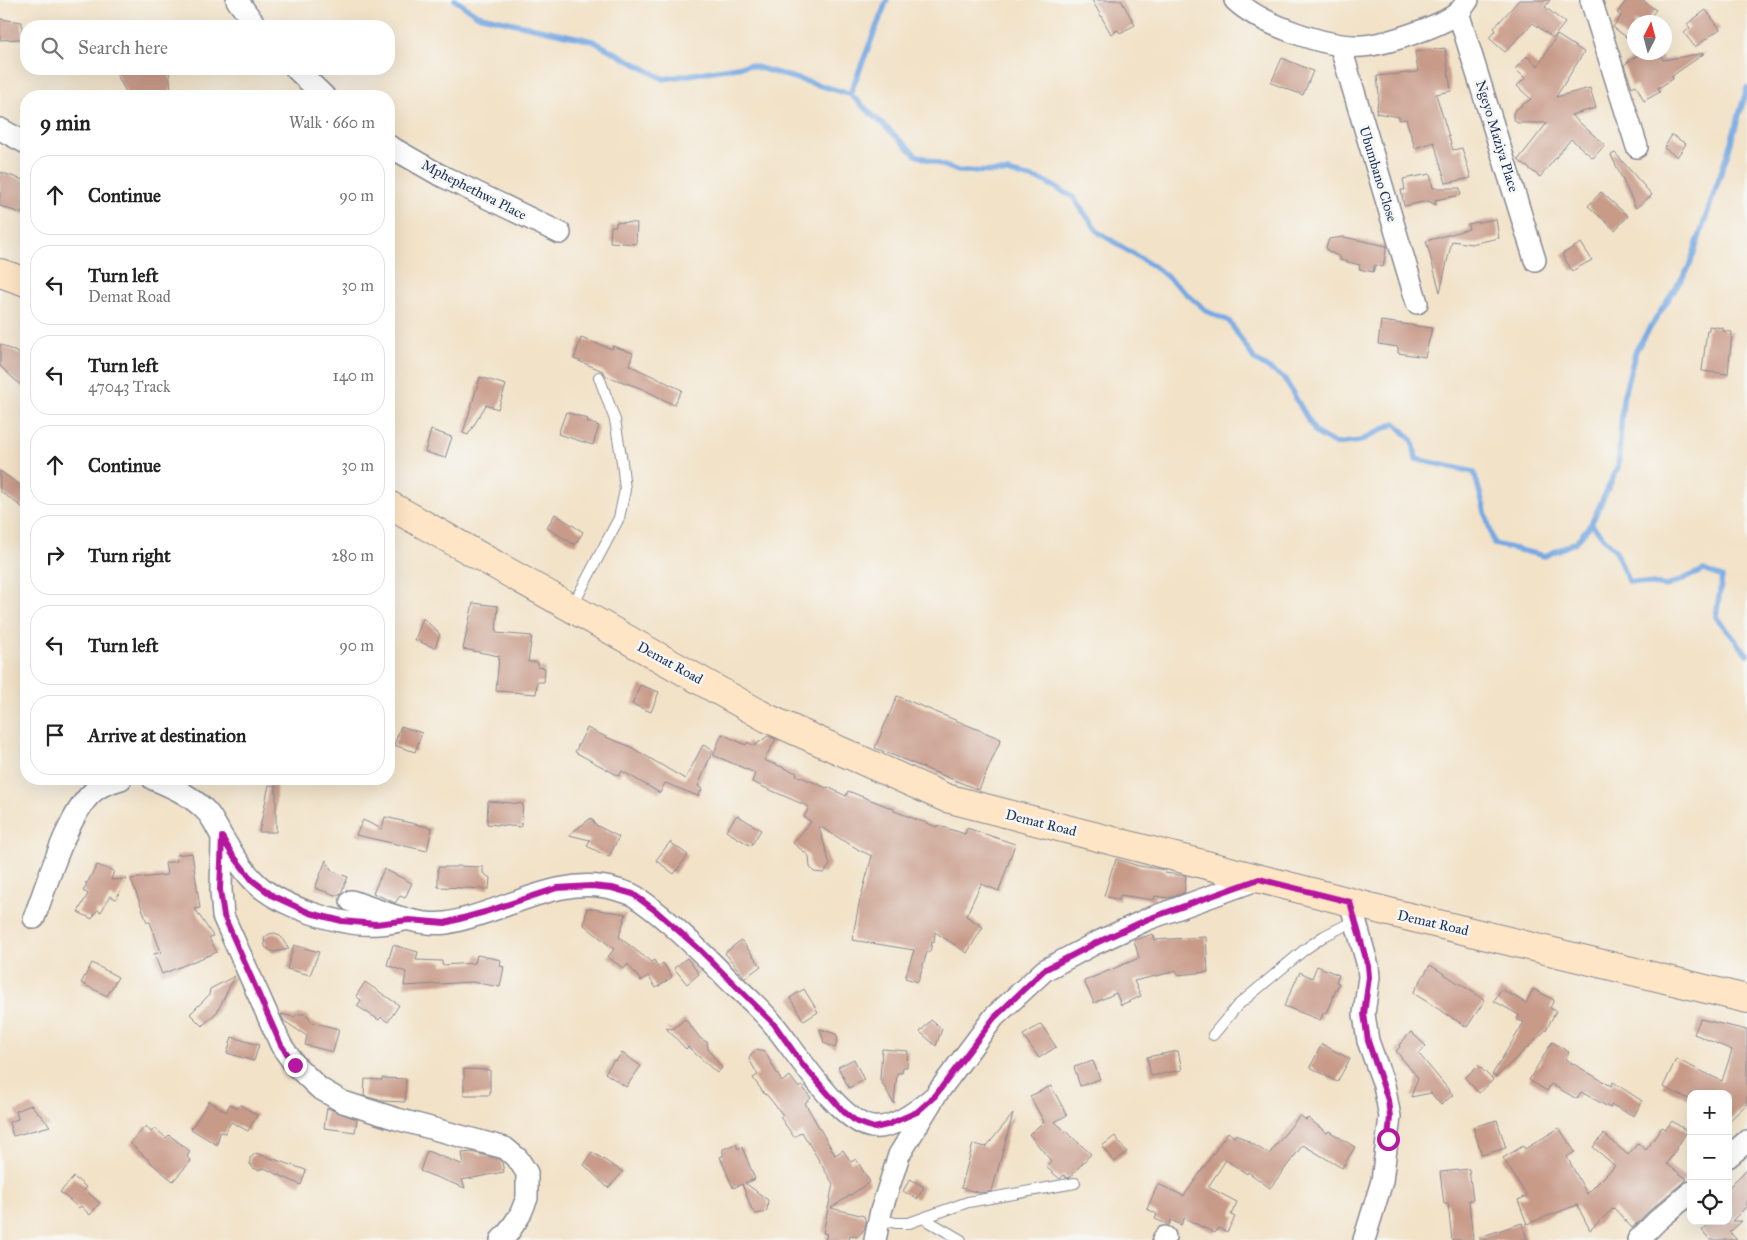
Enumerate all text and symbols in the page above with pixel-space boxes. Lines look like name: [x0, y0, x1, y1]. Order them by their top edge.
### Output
north arrow: [1627, 15, 1672, 60]
search box: [20, 20, 395, 75]
icon: search: [38, 34, 66, 62]
text: Search here: [78, 36, 168, 59]
street label: Ngeyo Maziya Place: [1472, 78, 1522, 194]
text: 9 min: [40, 110, 91, 136]
text: Walk · 660 m: [289, 113, 375, 132]
street label: Ubumbano Close: [1355, 124, 1401, 224]
street label: Mphephethwa Place: [419, 156, 529, 224]
icon: ahead: [41, 181, 69, 209]
text: Continue: [88, 184, 161, 207]
text: 90 m: [339, 186, 374, 205]
text: Turn left: [88, 264, 158, 287]
icon: left: [41, 271, 69, 299]
text: 30 m: [341, 276, 374, 295]
text: Demat Road: [88, 287, 171, 306]
text: Turn left: [88, 354, 158, 377]
icon: left: [41, 361, 69, 389]
text: 140 m: [333, 366, 374, 385]
text: 47043 Track: [88, 377, 170, 396]
icon: ahead: [41, 451, 69, 479]
text: Continue: [88, 454, 161, 477]
text: 30 m: [341, 456, 374, 475]
icon: right: [41, 541, 69, 569]
text: Turn right: [88, 544, 171, 567]
text: 280 m: [331, 546, 374, 565]
icon: left: [41, 631, 69, 659]
text: Turn left: [88, 634, 158, 657]
text: 90 m: [339, 636, 374, 655]
street label: Demat Road: [634, 638, 706, 688]
icon: arrive: [41, 721, 69, 749]
text: Arrive at destination: [88, 724, 246, 747]
street label: Demat Road: [1004, 806, 1078, 840]
street label: Demat Road: [1396, 907, 1470, 939]
route end: [284, 1054, 307, 1077]
map controls: [1687, 1090, 1732, 1225]
button: +: [1687, 1090, 1732, 1135]
route start: [1377, 1128, 1400, 1151]
button: −: [1687, 1135, 1732, 1180]
button: locate: [1687, 1180, 1732, 1225]

